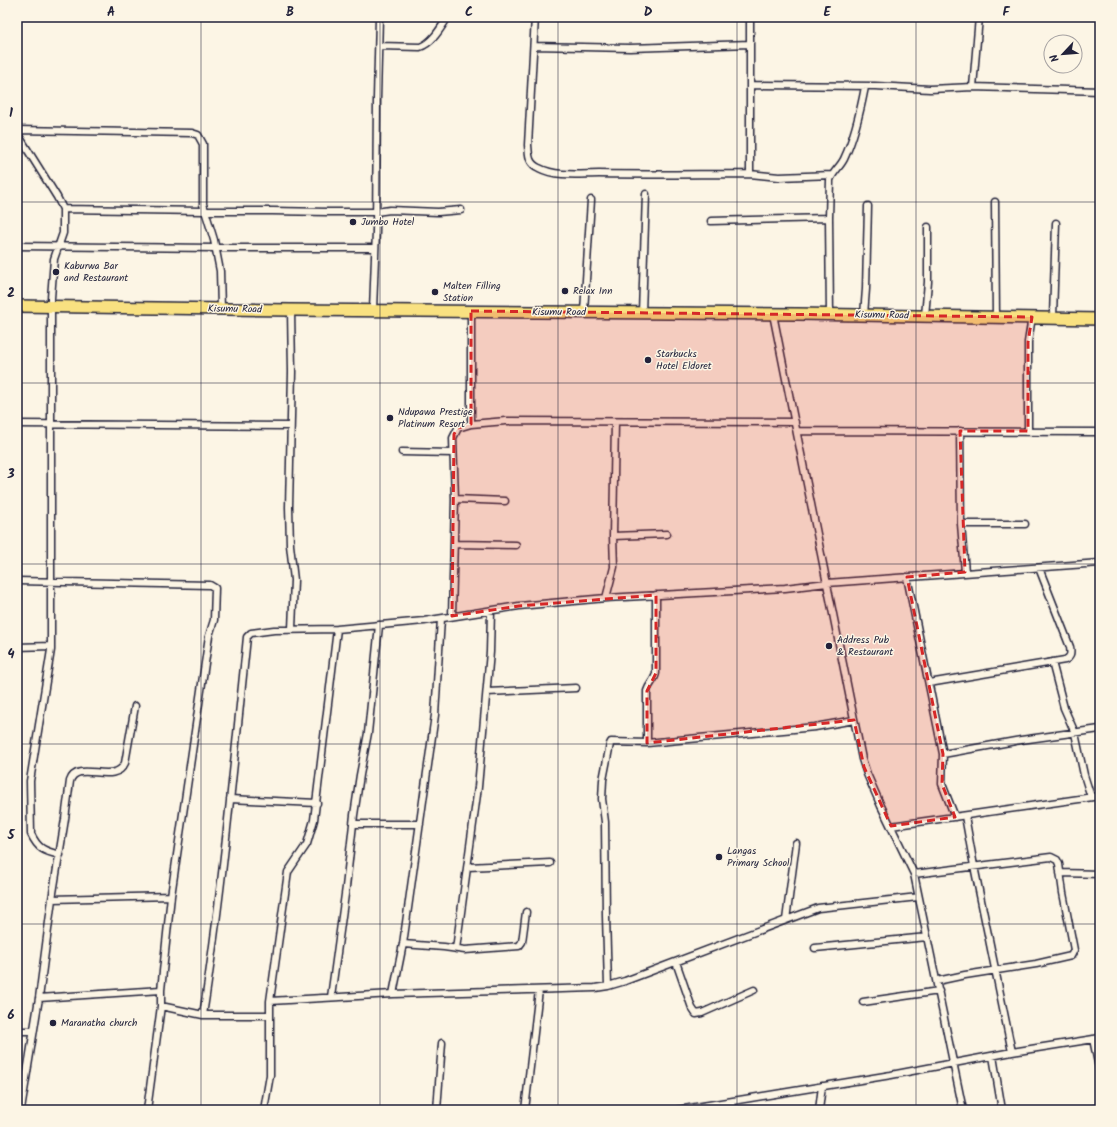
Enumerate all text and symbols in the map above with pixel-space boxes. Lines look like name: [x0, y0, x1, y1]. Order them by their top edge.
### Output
text: A: [107, 2, 115, 23]
text: B: [286, 2, 294, 23]
text: C: [465, 2, 473, 23]
text: D: [644, 2, 653, 23]
text: E: [823, 2, 831, 23]
text: F: [1002, 2, 1010, 23]
north arrow: [1043, 34, 1083, 74]
text: N: [1045, 51, 1065, 65]
text: 1: [9, 103, 13, 124]
place label: Jumbo Hotel: [361, 214, 415, 230]
marker: Jumbo Hotel: [348, 217, 358, 227]
place label: Kaburwa Bar and Restaurant: [64, 258, 128, 286]
marker: Kaburwa Bar and Restaurant: [51, 267, 61, 277]
place label: Malten Filling Station: [443, 278, 501, 306]
text: 2: [7, 283, 15, 304]
place label: Relax Inn: [573, 283, 613, 299]
marker: Relax Inn: [560, 286, 570, 296]
marker: Malten Filling Station: [430, 287, 440, 297]
street label: Kisumu Road: [208, 301, 263, 317]
street label: Kisumu Road: [532, 304, 587, 320]
street label: Kisumu Road: [855, 307, 910, 323]
place label: Starbucks Hotel Eldoret: [656, 346, 712, 374]
marker: Starbucks Hotel Eldoret: [643, 355, 653, 365]
place label: Ndupawa Prestige Platinum Resort: [398, 404, 473, 432]
marker: Ndupawa Prestige Platinum Resort: [385, 413, 395, 423]
text: 3: [6, 464, 15, 485]
place label: Address Pub & Restaurant: [837, 632, 893, 660]
marker: Address Pub & Restaurant: [824, 641, 834, 651]
text: 4: [7, 644, 15, 665]
text: 5: [7, 825, 16, 846]
place label: Langas Primary School: [727, 843, 790, 871]
marker: Langas Primary School: [714, 852, 724, 862]
text: 6: [7, 1005, 15, 1026]
place label: Maranatha church: [61, 1015, 137, 1031]
marker: Maranatha church: [48, 1018, 58, 1028]

